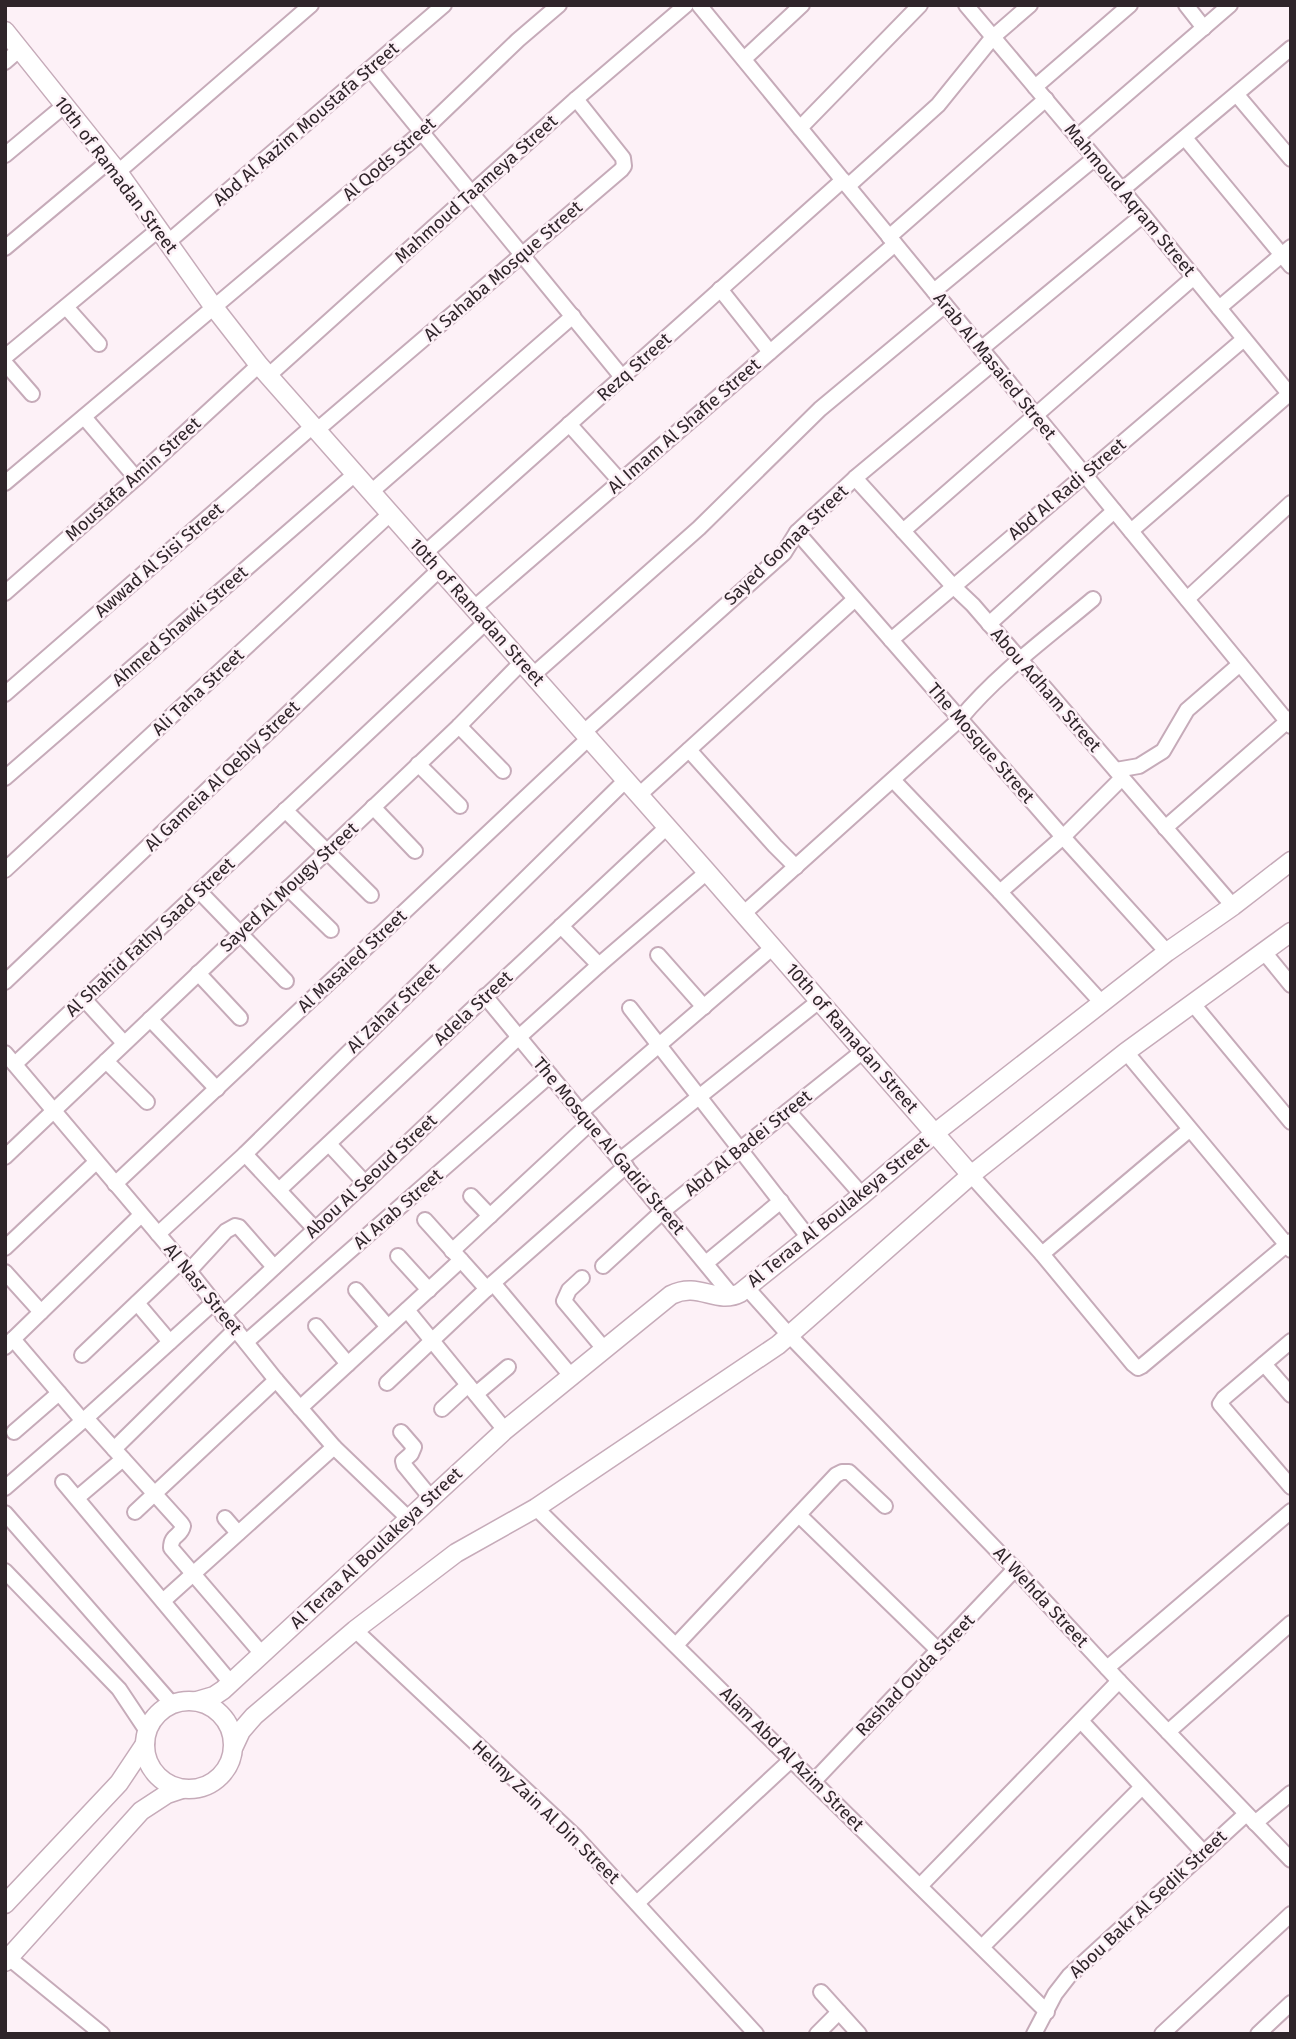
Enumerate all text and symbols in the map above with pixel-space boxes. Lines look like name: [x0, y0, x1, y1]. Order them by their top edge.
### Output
street label: Abd Al Aazim Moustafa Street: [209, 37, 404, 211]
street label: 10th of Ramadan Street: [50, 92, 183, 258]
street label: Mahmoud Taameya Street: [390, 110, 562, 268]
street label: Al Qods Street: [338, 112, 440, 205]
street label: Mahmoud Aqram Street: [1060, 119, 1201, 281]
street label: Al Sahaba Mosque Street: [419, 196, 587, 346]
street label: Arab Al Masaied Street: [929, 288, 1061, 444]
street label: Rezq Street: [592, 328, 676, 406]
street label: Al Imam Al Shafie Street: [603, 353, 765, 498]
street label: Moustafa Amin Street: [61, 412, 206, 546]
street label: Abd Al Radi Street: [1004, 433, 1131, 545]
street label: Sayed Gomaa Street: [719, 480, 853, 610]
street label: Awwad Al Sisi Street: [90, 498, 228, 622]
street label: 10th of Ramadan Street: [405, 534, 550, 691]
street label: Ahmed Shawki Street: [108, 561, 253, 691]
street label: Abou Adham Street: [986, 623, 1106, 757]
street label: Ali Taha Street: [148, 644, 249, 740]
street label: The Mosque Street: [923, 678, 1039, 808]
street label: Al Gameia Al Qebly Street: [140, 696, 305, 856]
street label: Sayed Al Mougy Street: [215, 817, 363, 957]
street label: Al Shahid Fathy Saad Street: [61, 852, 240, 1021]
street label: Al Masaied Street: [293, 904, 412, 1017]
street label: Al Zahar Street: [342, 958, 444, 1058]
street label: 10th of Ramadan Street: [781, 959, 923, 1118]
street label: Adela Street: [429, 966, 517, 1050]
street label: The Mosque Al Gadid Street: [528, 1053, 690, 1240]
street label: Abd Al Badei Street: [680, 1085, 816, 1201]
street label: Abou Al Seoud Street: [301, 1109, 442, 1243]
street label: Al Teraa Al Boulakeya Street: [743, 1132, 934, 1292]
street label: Al Arab Street: [349, 1164, 448, 1254]
street label: Al Nasr Street: [159, 1239, 247, 1340]
street label: Al Teraa Al Boulakeya Street: [285, 1462, 467, 1633]
street label: Al Wehda Street: [989, 1542, 1094, 1652]
street label: Rashad Ouda Street: [851, 1609, 979, 1741]
street label: Alam Abd Al Azim Street: [715, 1682, 869, 1836]
street label: Helmy Zain Al Din Street: [468, 1736, 625, 1889]
street label: Abou Bakr Al Sedik Street: [1065, 1825, 1232, 1983]

